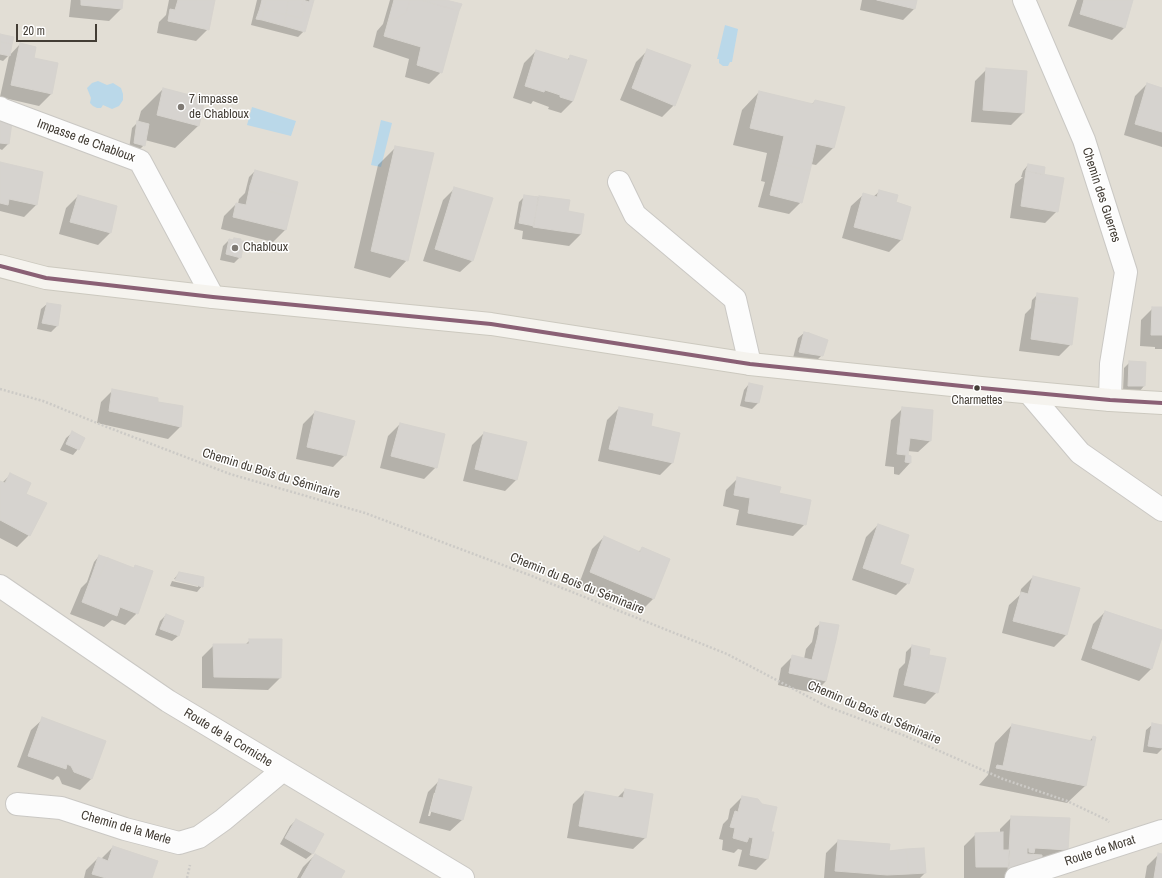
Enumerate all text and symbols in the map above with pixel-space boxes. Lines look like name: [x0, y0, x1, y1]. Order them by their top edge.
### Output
scale bar: [18, 16, 99, 42]
text: 20 m: [23, 23, 45, 39]
place label: 7 impasse de Chabloux: [189, 92, 249, 123]
marker: 7 impasse de Chabloux: [176, 102, 186, 112]
street label: Impasse de Chabloux: [35, 116, 137, 166]
street label: Chemin des Guerres: [1078, 146, 1124, 244]
place label: Chabloux: [243, 240, 288, 256]
marker: Chabloux: [230, 243, 240, 253]
marker: Charmettes: [972, 383, 982, 393]
place label: Charmettes: [952, 394, 1002, 408]
street label: Chemin du Bois du Séminaire: [200, 446, 342, 502]
street label: Chemin du Bois du Séminaire: [508, 550, 646, 618]
street label: Chemin du Bois du Séminaire: [805, 678, 943, 748]
street label: Route de la Corniche: [181, 705, 275, 771]
street label: Chemin de la Merle: [79, 808, 173, 848]
street label: Route de Morat: [1063, 832, 1137, 870]

